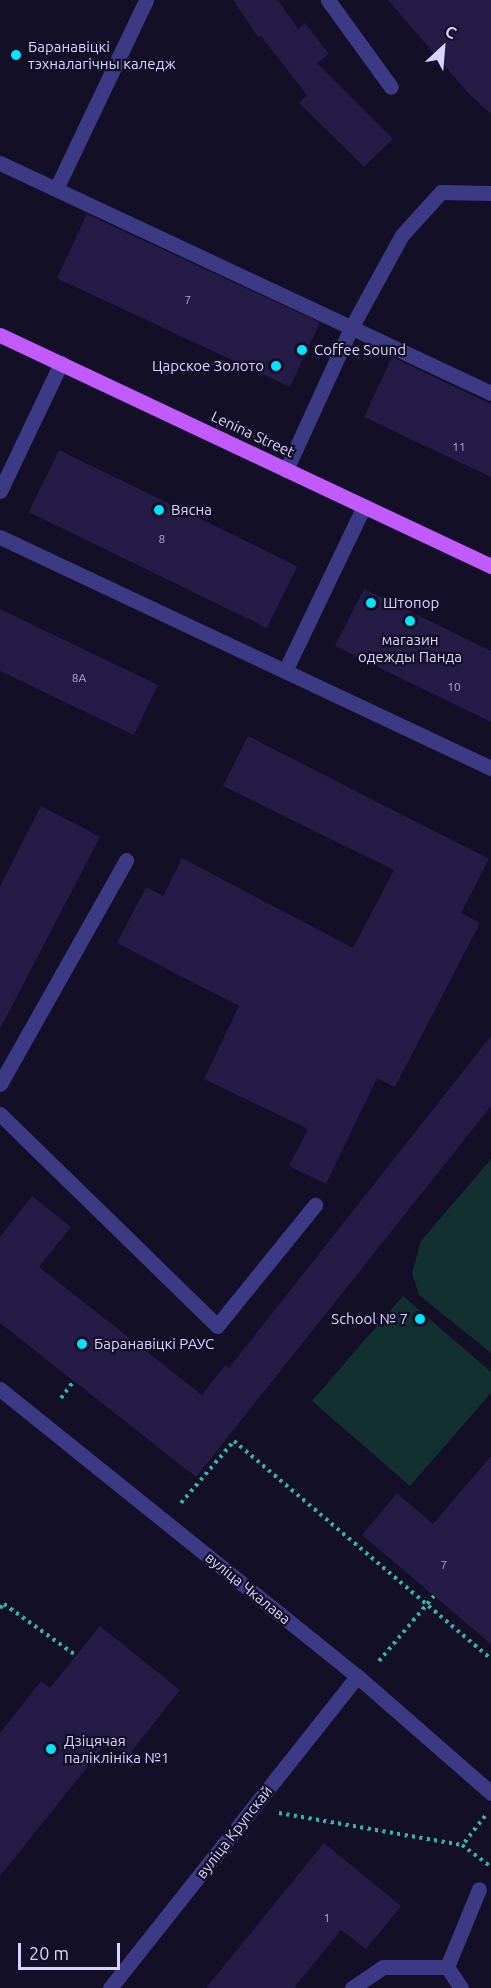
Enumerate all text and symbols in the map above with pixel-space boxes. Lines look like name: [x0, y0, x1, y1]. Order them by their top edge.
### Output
north arrow: [413, 18, 473, 78]
text: С: [442, 21, 459, 42]
place label: Баранавіцкі тэхналагічны каледж: [28, 37, 176, 72]
marker: Баранавіцкі тэхналагічны каледж: [9, 48, 23, 62]
house number: 7: [185, 293, 191, 307]
place label: Coffee Sound: [314, 341, 406, 359]
marker: Coffee Sound: [295, 343, 309, 357]
place label: Царское Золото: [152, 357, 264, 375]
marker: Царское Золото: [269, 359, 283, 373]
street label: Lenina Street: [209, 407, 297, 461]
house number: 11: [452, 440, 466, 454]
place label: Вясна: [171, 501, 212, 519]
marker: Вясна: [152, 503, 166, 517]
house number: 8: [159, 532, 165, 546]
place label: Штопор: [383, 594, 439, 612]
marker: Штопор: [364, 596, 378, 610]
marker: магазин одежды Панда: [403, 614, 417, 628]
place label: магазин одежды Панда: [358, 630, 462, 665]
house number: 8А: [72, 671, 86, 685]
house number: 10: [447, 680, 461, 694]
place label: School № 7: [331, 1310, 408, 1328]
marker: School № 7: [413, 1312, 427, 1326]
place label: Баранавіцкі РАУС: [94, 1335, 214, 1353]
marker: Баранавіцкі РАУС: [75, 1337, 89, 1351]
street label: вуліца Чкалава: [202, 1548, 294, 1628]
house number: 7: [441, 1558, 447, 1572]
place label: Дзіцячая паліклініка №1: [64, 1731, 169, 1766]
marker: Дзіцячая паліклініка №1: [42, 1740, 60, 1758]
street label: вуліца Крупскай: [192, 1782, 276, 1882]
house number: 1: [324, 1911, 330, 1925]
scale bar: [21, 1931, 123, 1969]
text: 20 m: [29, 1943, 69, 1963]

